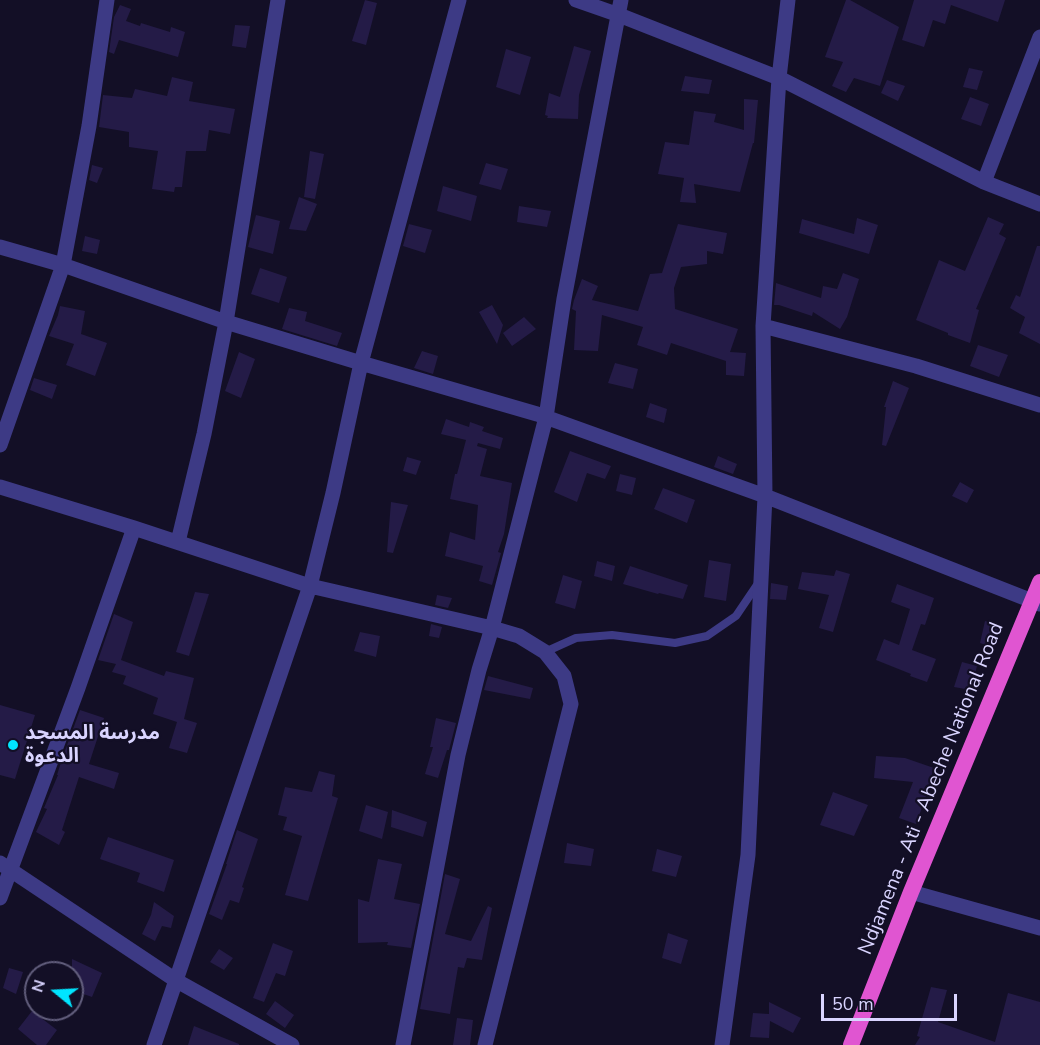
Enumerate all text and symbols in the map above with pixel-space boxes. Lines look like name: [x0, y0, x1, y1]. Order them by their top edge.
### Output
street label: Ndjamena - Ati - Abeche National Road: [854, 619, 1010, 959]
place label: مدرسة المسجد الدعوة: [25, 722, 160, 769]
marker: مدرسة المسجد الدعوة: [6, 738, 20, 752]
north arrow: [24, 961, 84, 1021]
text: N: [26, 977, 51, 995]
scale bar: [824, 982, 960, 1020]
text: 50 m: [832, 992, 874, 1016]

